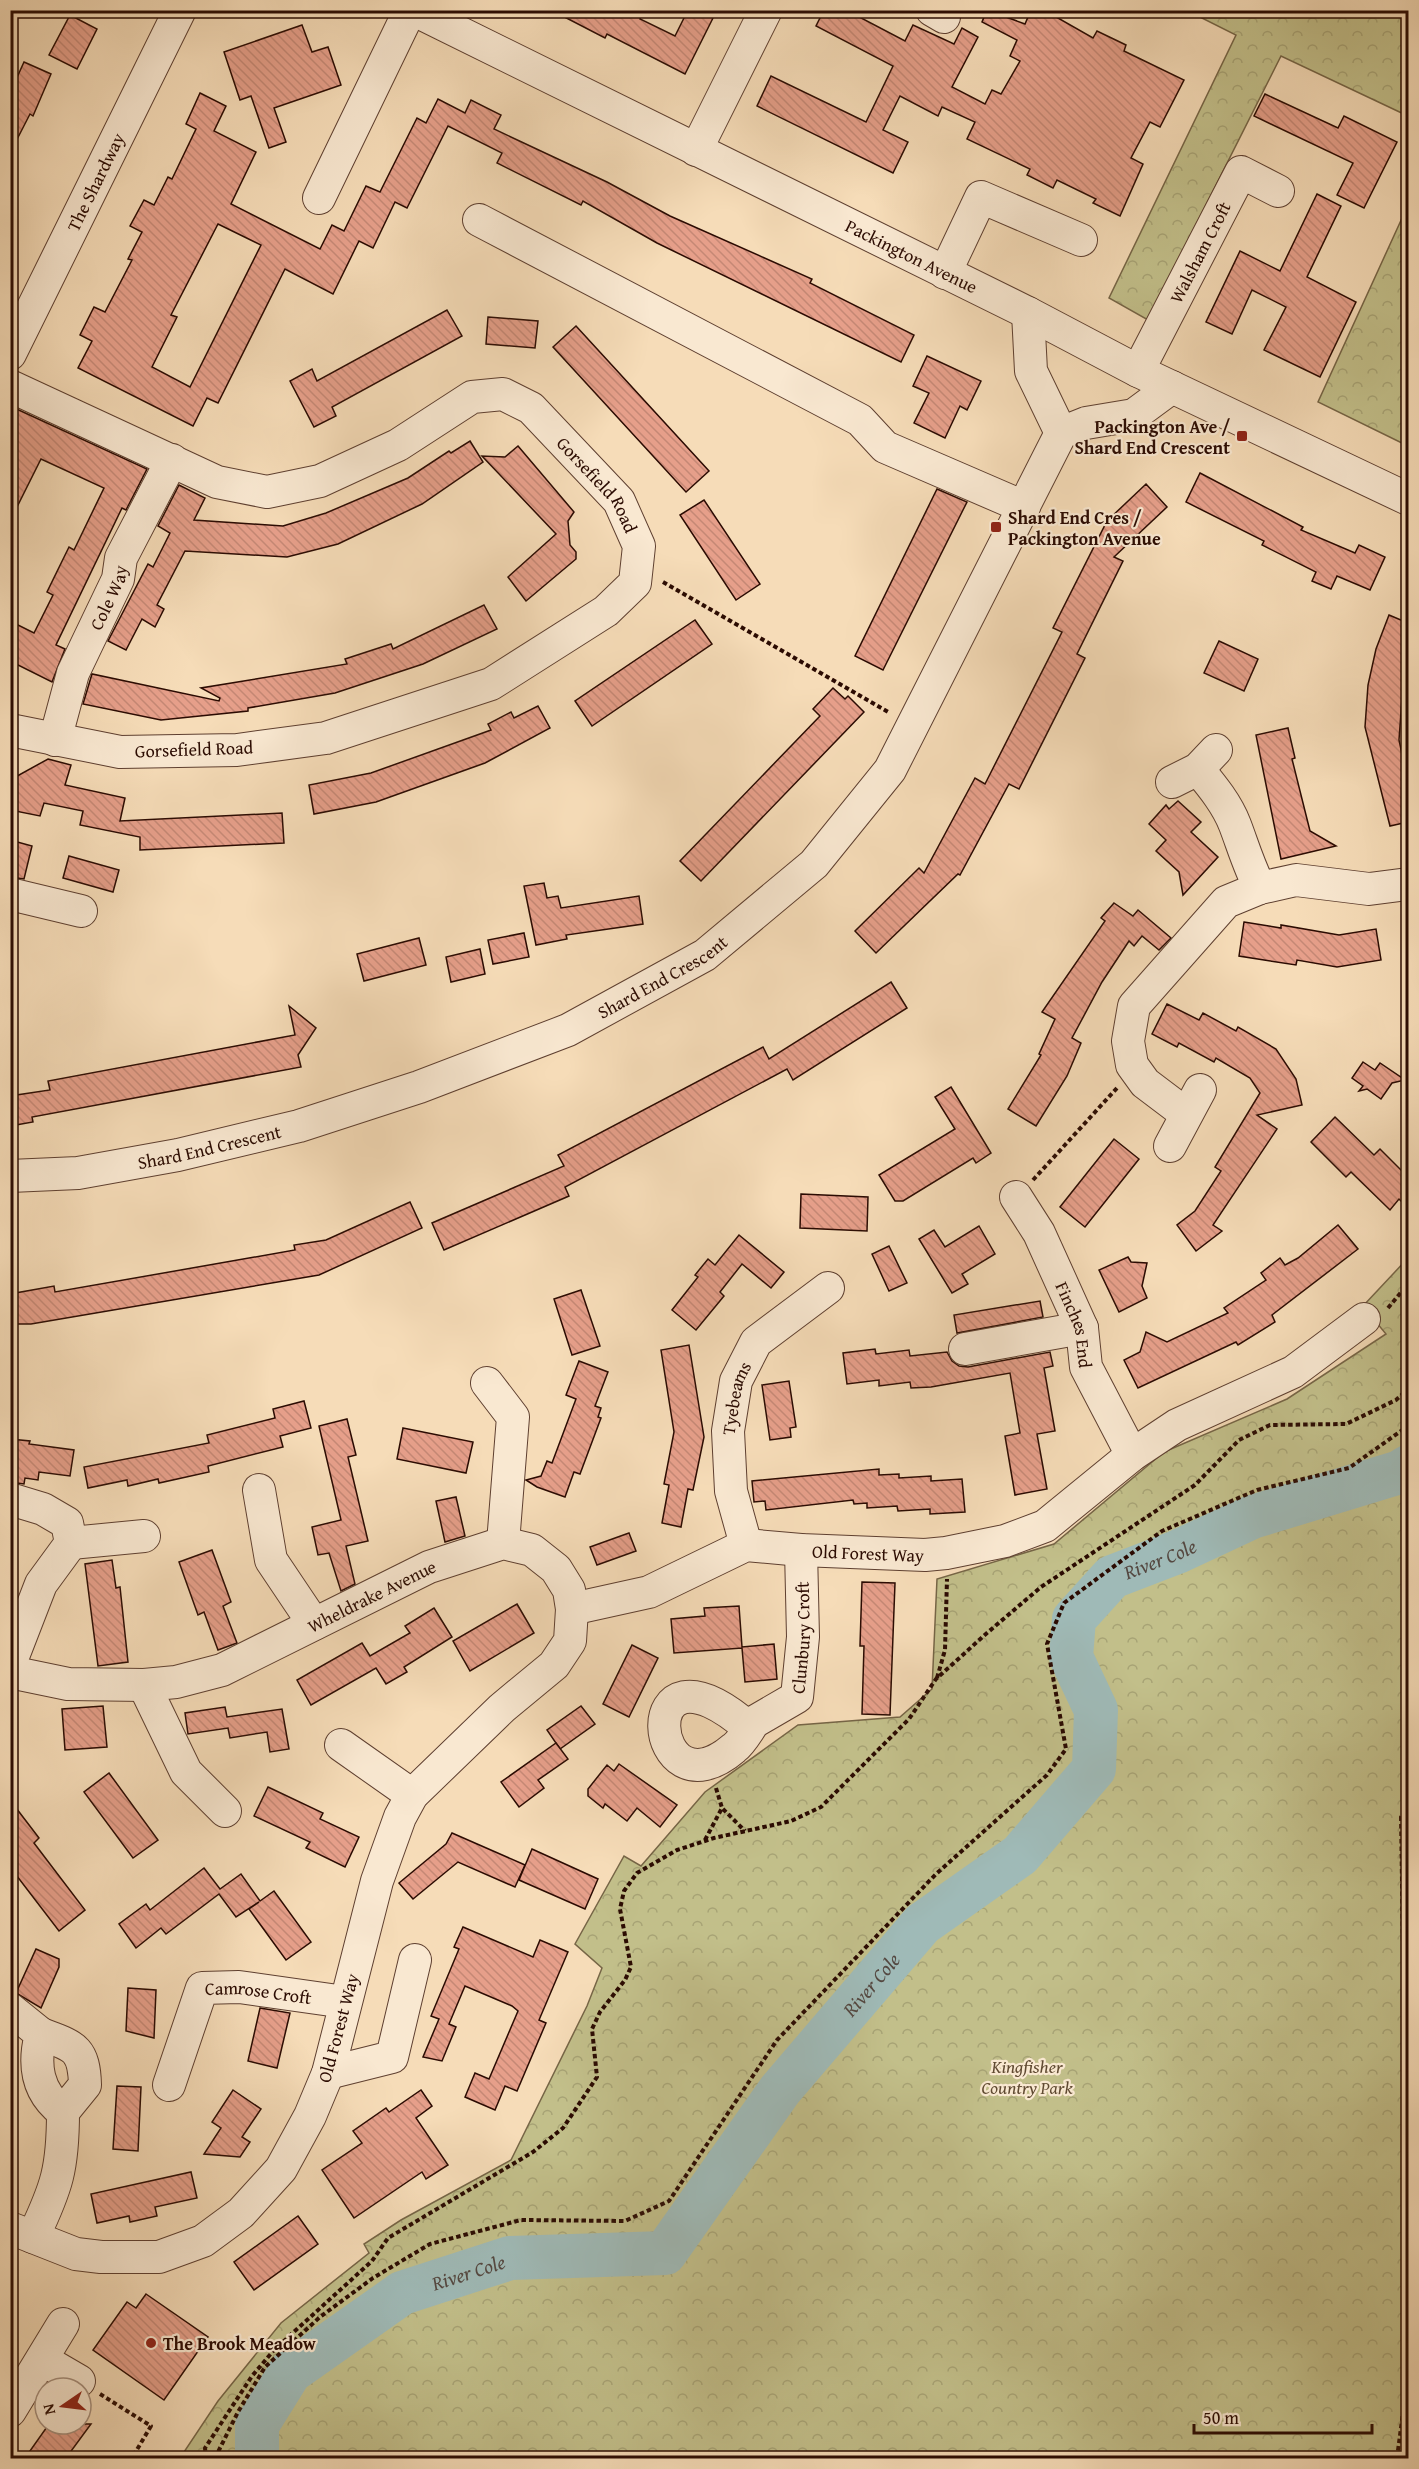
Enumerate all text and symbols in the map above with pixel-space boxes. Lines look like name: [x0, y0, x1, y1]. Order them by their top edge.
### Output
street label: The Shardway: [59, 128, 131, 236]
street label: Walsham Croft: [1162, 196, 1237, 307]
street label: Packington Avenue: [841, 212, 982, 300]
place label: Packington Ave / Shard End Crescent: [1074, 413, 1230, 461]
marker: Packington Ave / Shard End Crescent: [1235, 429, 1249, 443]
street label: Gorsefield Road: [551, 430, 645, 537]
place label: Shard End Cres / Packington Avenue: [1008, 504, 1161, 552]
marker: Shard End Cres / Packington Avenue: [989, 520, 1003, 534]
street label: Cole Way: [82, 564, 133, 634]
street label: Gorsefield Road: [134, 733, 254, 765]
street label: Shard End Crescent: [592, 928, 734, 1025]
street label: Shard End Crescent: [135, 1117, 284, 1176]
street label: Finches End: [1049, 1277, 1100, 1370]
street label: Tyebeams: [714, 1356, 758, 1437]
water label: River Cole: [1118, 1531, 1201, 1586]
street label: Old Forest Way: [812, 1537, 925, 1568]
street label: Wheldrake Avenue: [303, 1552, 439, 1639]
street label: Clunbury Croft: [784, 1580, 817, 1695]
water label: River Cole: [834, 1946, 906, 2023]
street label: Old Forest Way: [310, 1970, 366, 2086]
street label: Camrose Croft: [205, 1973, 314, 2011]
park label: Kingfisher Country Park: [981, 2053, 1073, 2101]
water label: River Cole: [427, 2246, 509, 2297]
place label: The Brook Meadow: [163, 2330, 316, 2357]
marker: The Brook Meadow: [144, 2336, 158, 2350]
north arrow: [33, 2376, 93, 2436]
scale bar: [1194, 2397, 1372, 2435]
text: N: [35, 2401, 61, 2418]
text: 50 m: [1203, 2404, 1239, 2431]

